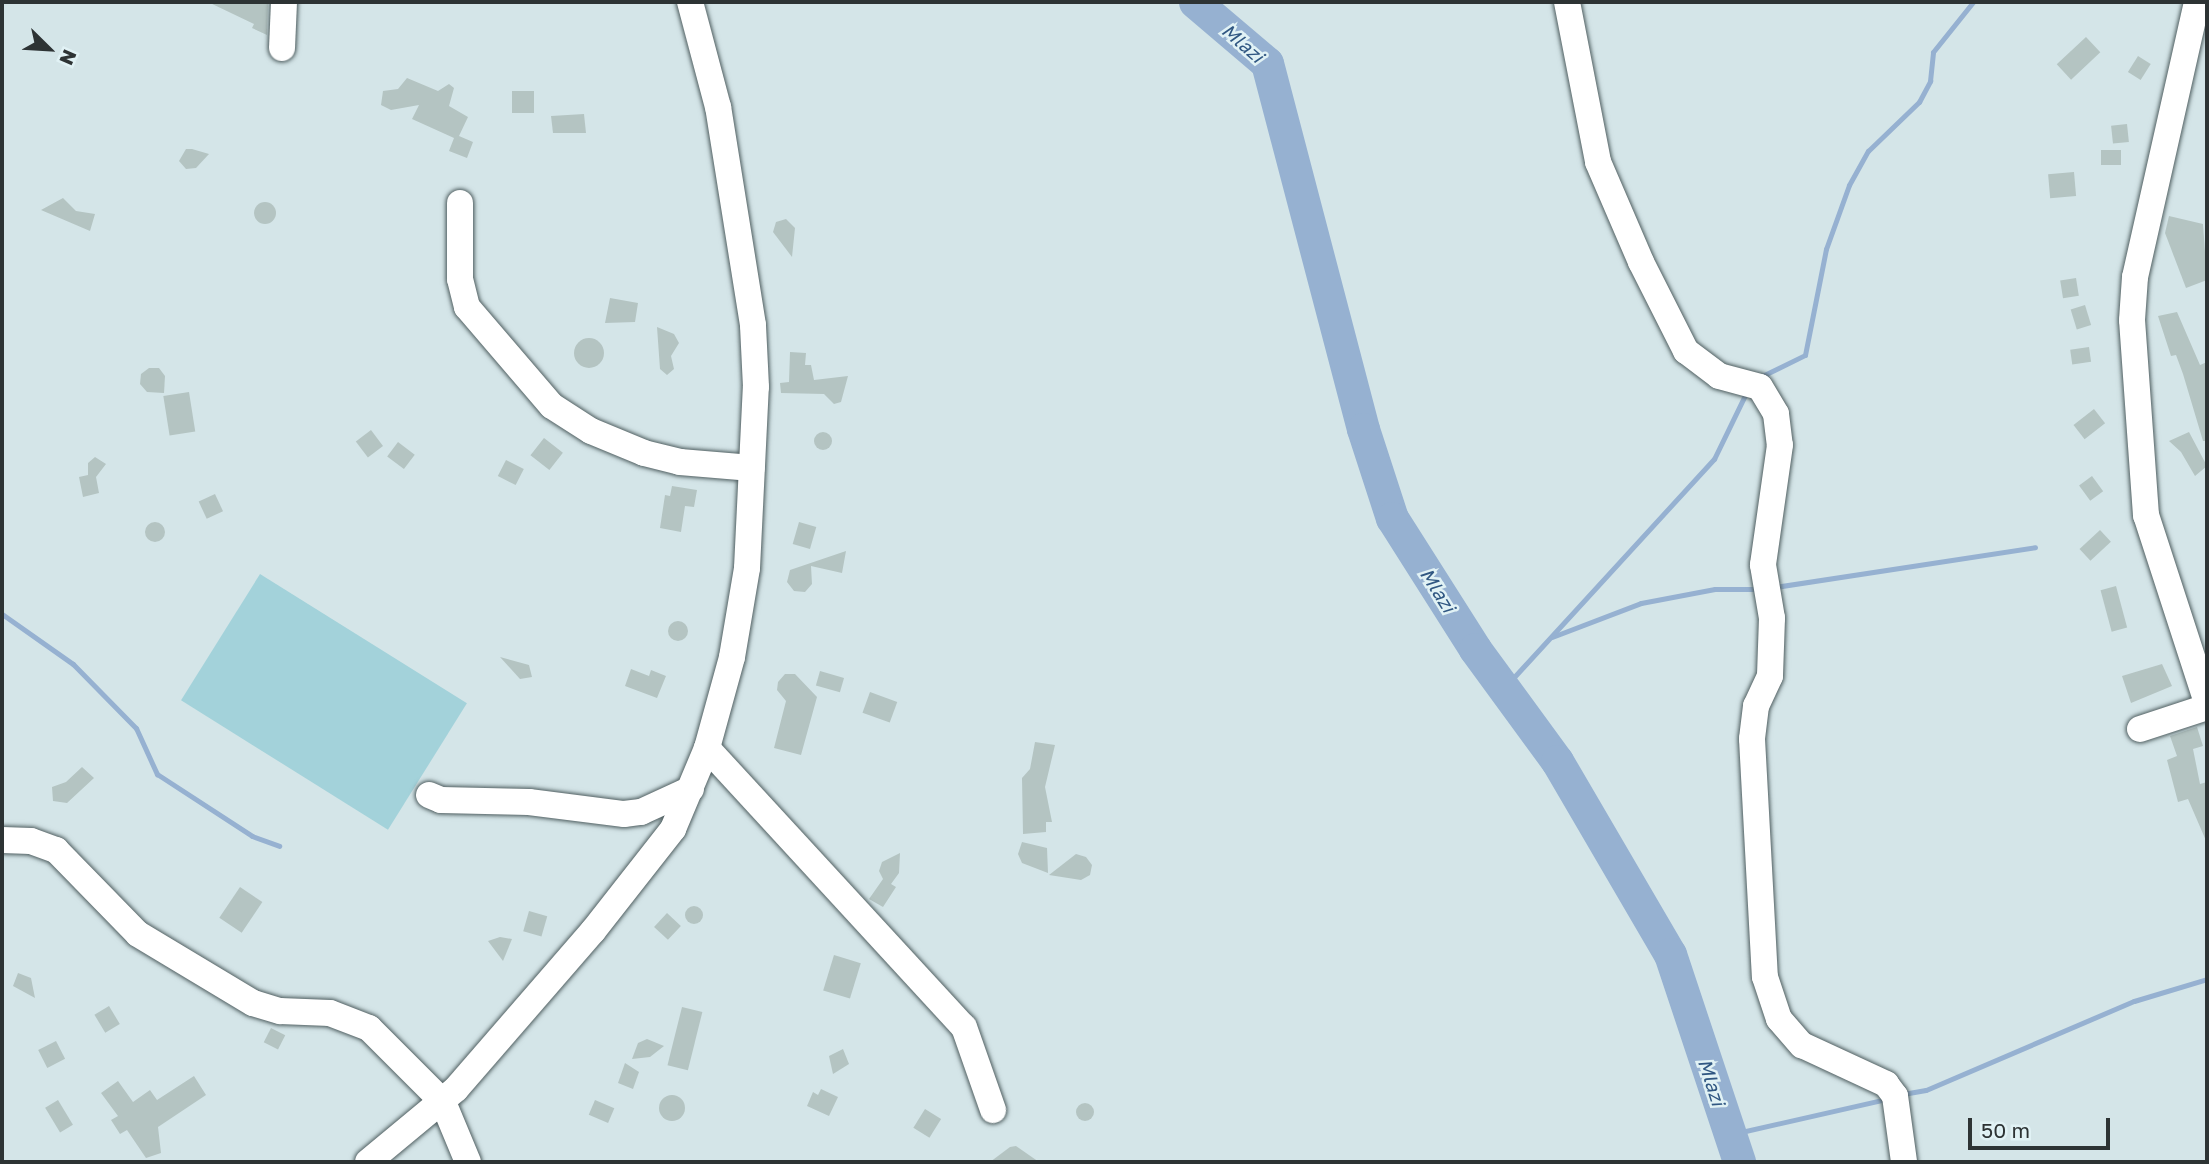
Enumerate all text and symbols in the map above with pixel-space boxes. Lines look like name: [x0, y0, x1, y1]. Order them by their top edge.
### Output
north arrow: [14, 14, 84, 84]
water label: Mlazi: [1217, 19, 1269, 67]
text: N: [55, 46, 82, 69]
water label: Mlazi: [1416, 564, 1460, 616]
water label: Mlazi: [1694, 1056, 1730, 1108]
scale bar: [1971, 1104, 2113, 1148]
text: 50 m: [1981, 1117, 2030, 1143]

